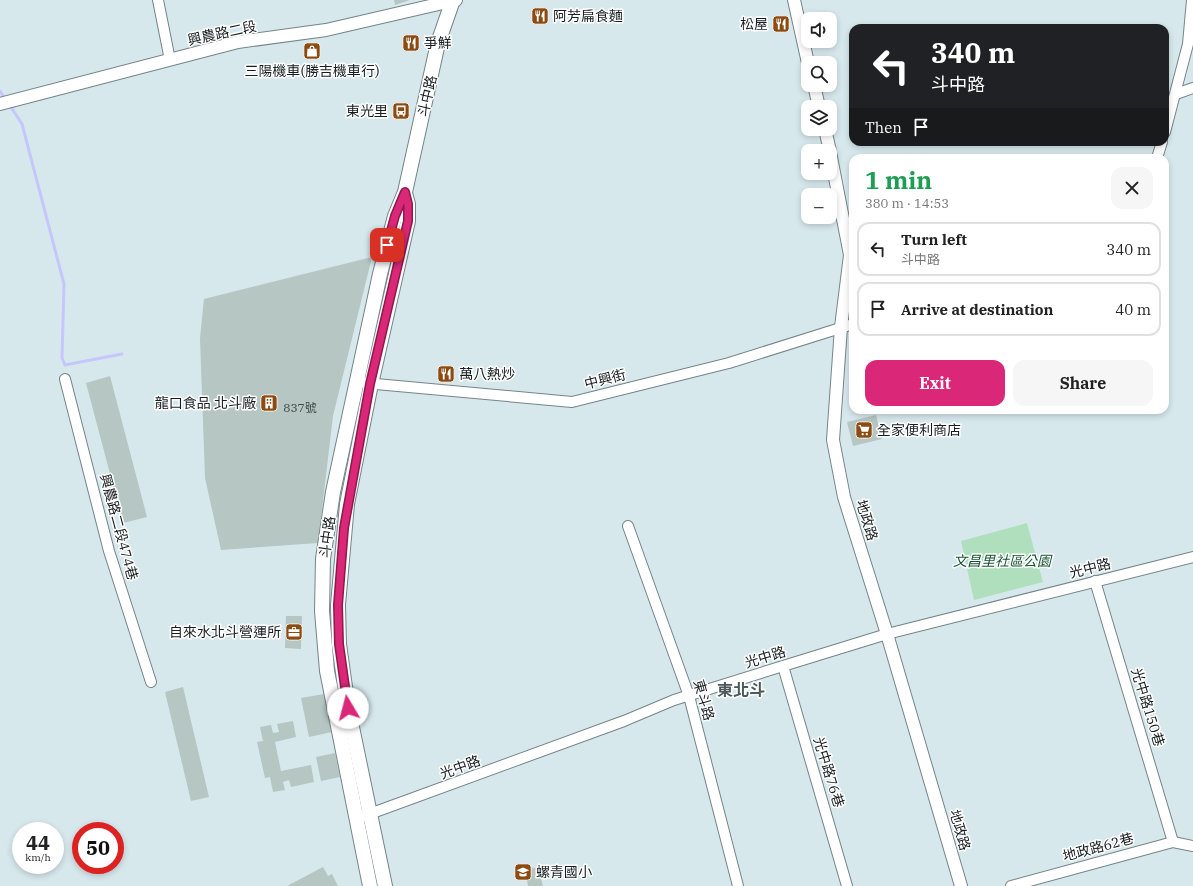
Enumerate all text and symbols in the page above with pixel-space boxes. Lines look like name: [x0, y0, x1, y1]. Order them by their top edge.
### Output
restaurant icon: 阿芳扁食麵: [530, 6, 550, 26]
place label: 阿芳扁食麵: [553, 7, 623, 25]
map controls: [801, 12, 837, 224]
button: sound: [801, 12, 837, 48]
restaurant icon: 松屋: [771, 14, 791, 34]
place label: 松屋: [740, 15, 768, 33]
street label: 興農路二段: [186, 17, 258, 49]
restaurant icon: 爭鮮: [401, 33, 421, 53]
place label: 爭鮮: [424, 34, 452, 52]
text: 340 m: [931, 34, 1015, 71]
icon: left: [865, 40, 917, 92]
shop icon: 三陽機車(勝吉機車行): [302, 41, 322, 61]
button: search: [801, 56, 837, 92]
place label: 三陽機車(勝吉機車行): [244, 62, 380, 80]
text: 斗中路: [931, 73, 985, 96]
street label: 斗中路: [414, 74, 440, 118]
button: layers: [801, 100, 837, 136]
bus stop icon: 東光里: [391, 101, 411, 121]
place label: 東光里: [346, 102, 388, 120]
icon: arrive: [910, 116, 932, 138]
text: Then: [865, 118, 902, 137]
button: +: [801, 144, 837, 180]
text: 1 min: [865, 164, 932, 196]
button: close: [1111, 167, 1153, 209]
button: −: [801, 188, 837, 224]
text: 380 m · 14:53: [865, 195, 949, 212]
pin: [370, 228, 404, 262]
text: Turn left: [901, 230, 967, 249]
icon: arrive: [376, 234, 398, 256]
icon: left: [867, 238, 889, 260]
text: 340 m: [1106, 240, 1151, 259]
text: 斗中路: [901, 251, 940, 268]
icon: arrive: [867, 298, 889, 320]
text: Arrive at destination: [901, 300, 1053, 319]
text: 40 m: [1115, 300, 1151, 319]
button: Exit: [865, 360, 1005, 406]
button: Share: [1013, 360, 1153, 406]
restaurant icon: 萬八熱炒: [436, 364, 456, 384]
place label: 萬八熱炒: [459, 365, 515, 383]
street label: 中興街: [582, 365, 628, 393]
building icon: 龍口食品 北斗廠: [259, 393, 279, 413]
place label: 龍口食品 北斗廠: [155, 394, 256, 412]
house number: 837號: [283, 400, 317, 415]
supermarket icon: 全家便利商店: [854, 420, 874, 440]
place label: 全家便利商店: [877, 421, 961, 439]
street label: 興農路二段474巷: [96, 472, 142, 582]
street label: 地政路: [852, 497, 882, 543]
street label: 斗中路: [315, 515, 339, 559]
park label: 文昌里社區公園: [953, 552, 1053, 570]
street label: 光中路: [1067, 554, 1113, 582]
office icon: 自來水北斗營運所: [284, 622, 304, 642]
place label: 自來水北斗營運所: [169, 623, 281, 641]
street label: 光中路: [742, 642, 788, 672]
street label: 光中路150巷: [1128, 666, 1168, 748]
street label: 東斗路: [690, 677, 718, 723]
district label: 東北斗: [717, 680, 765, 700]
position arrow: [327, 687, 369, 729]
street label: 光中路76巷: [810, 735, 848, 809]
street label: 光中路: [437, 751, 483, 783]
street label: 地政路: [946, 807, 974, 853]
speed limit sign: 50: [72, 822, 124, 874]
text: 44: [26, 829, 50, 856]
street label: 地政路62巷: [1061, 829, 1135, 865]
text: km/h: [25, 851, 51, 864]
school or university icon: 螺青國小: [513, 862, 533, 882]
place label: 螺青國小: [536, 863, 592, 881]

